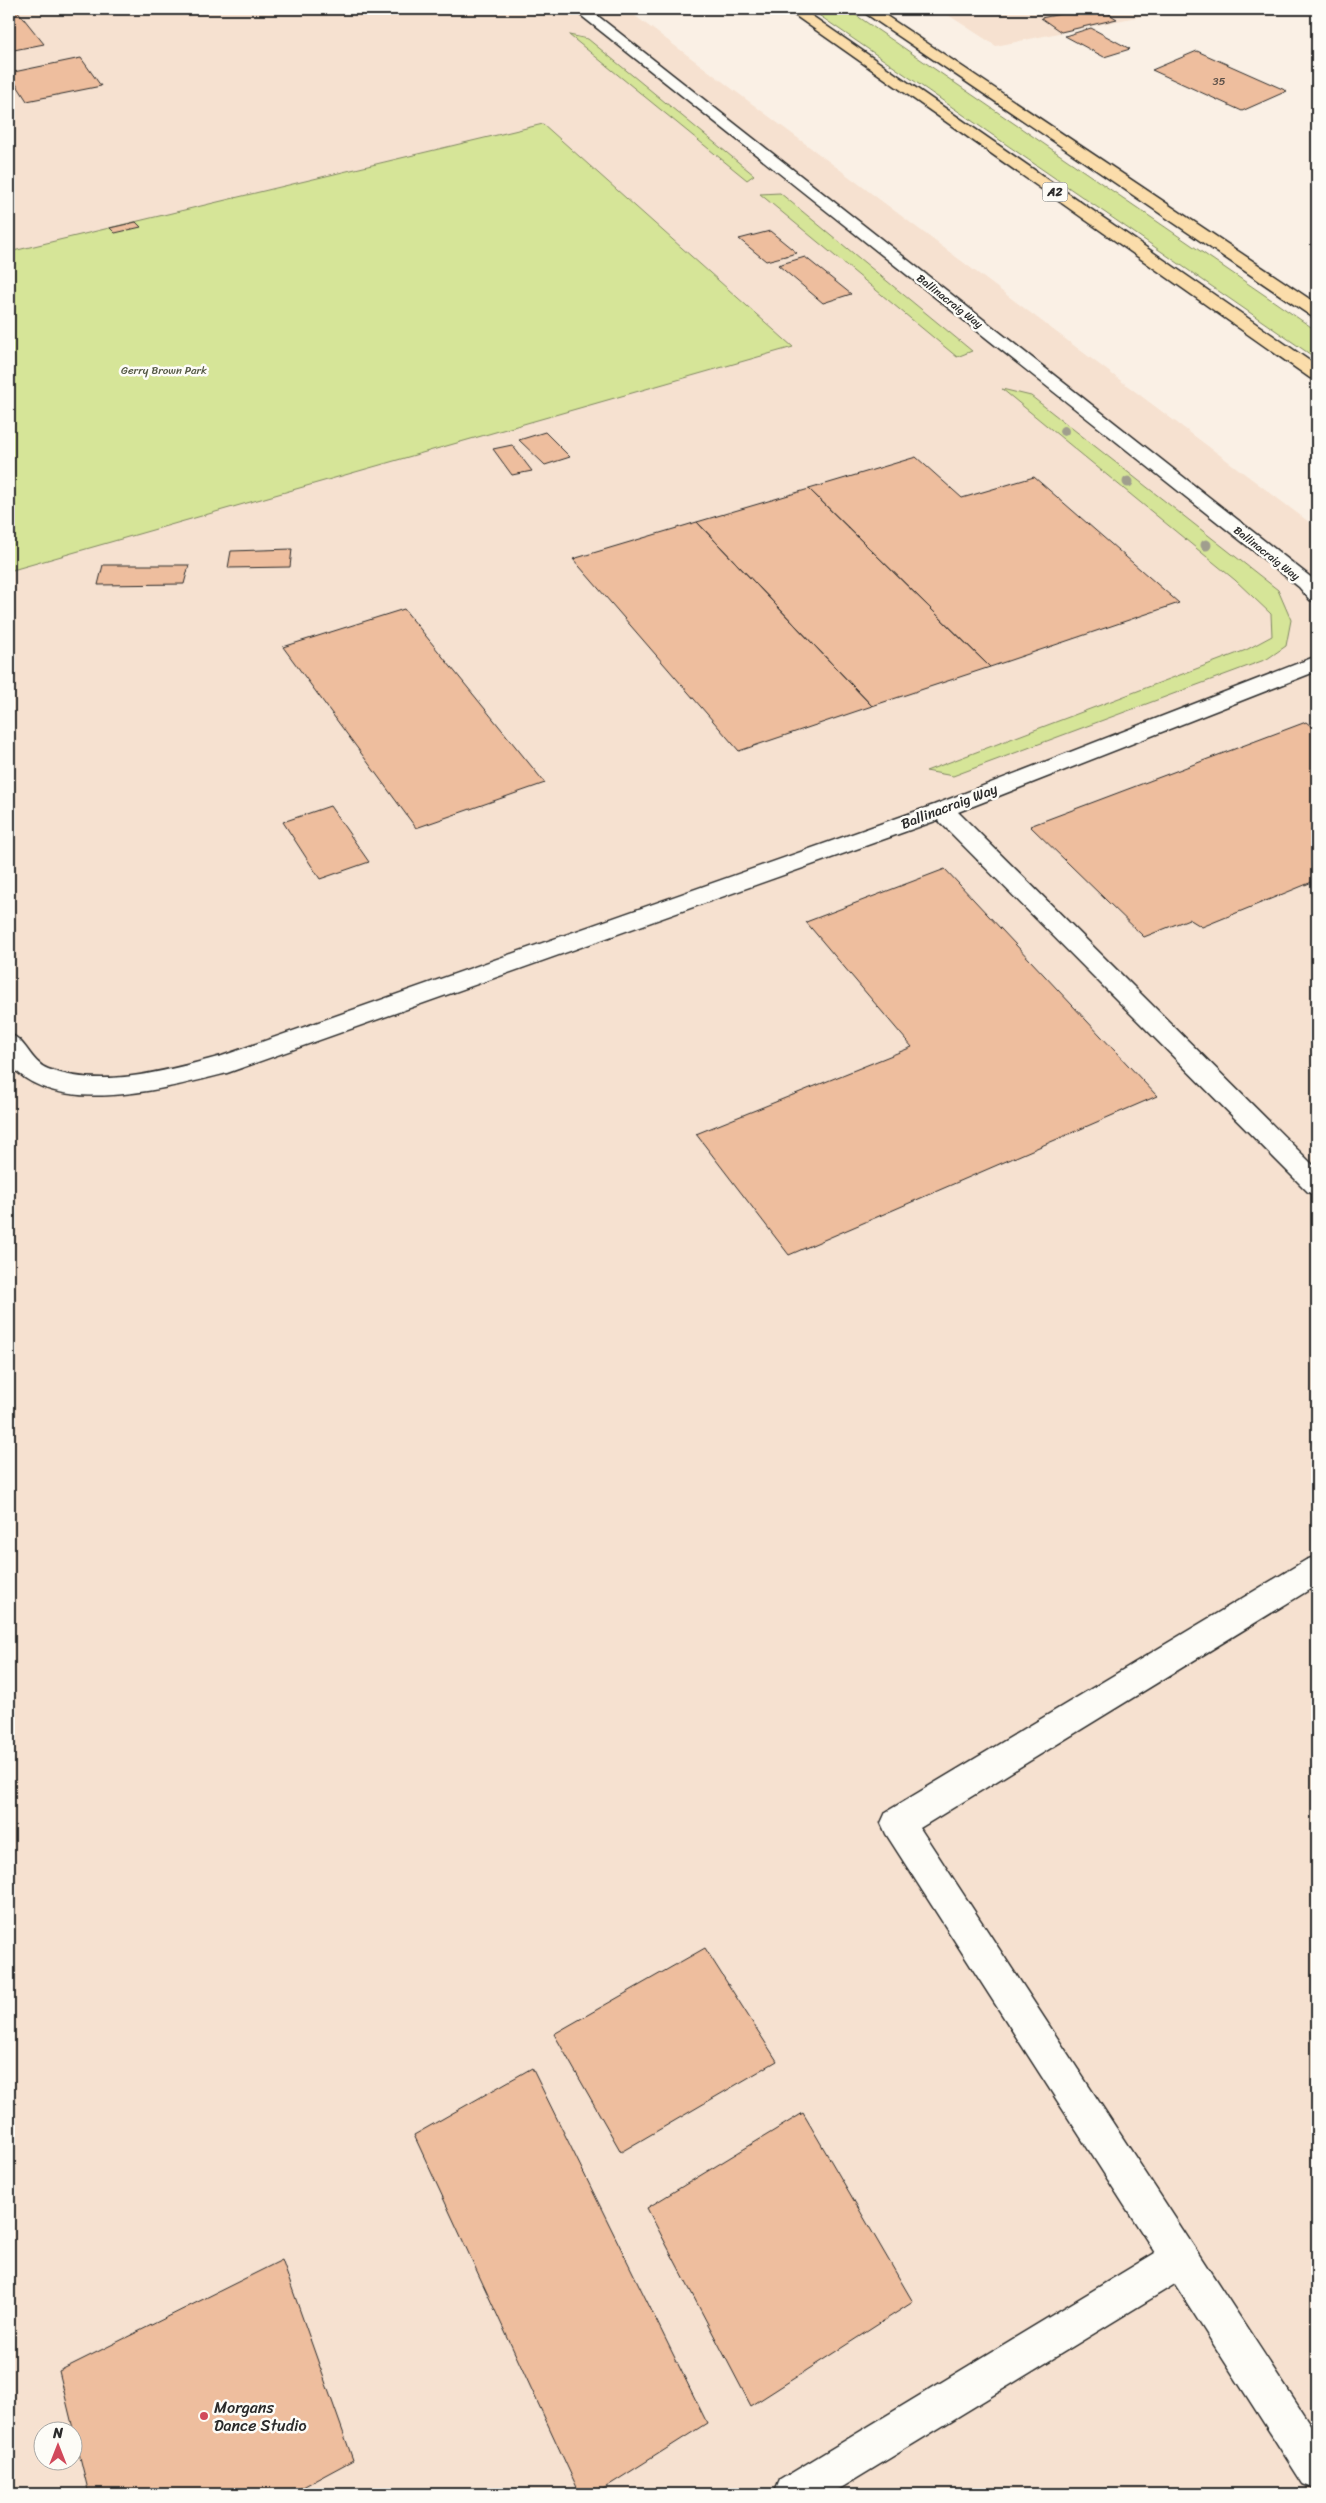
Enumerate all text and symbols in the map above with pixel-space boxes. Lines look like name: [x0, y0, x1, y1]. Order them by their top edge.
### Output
house number: 35: [1213, 72, 1226, 91]
road number: A2: [1042, 182, 1068, 202]
street label: Ballinacraig Way: [912, 269, 987, 334]
park label: Gerry Brown Park: [121, 361, 207, 380]
street label: Ballinacraig Way: [1229, 521, 1304, 586]
street label: Ballinacraig Way: [897, 776, 1002, 836]
place label: Morgans Dance Studio: [214, 2393, 307, 2440]
marker: Morgans Dance Studio: [198, 2410, 210, 2422]
north arrow: [32, 2420, 82, 2470]
text: N: [52, 2421, 63, 2446]

